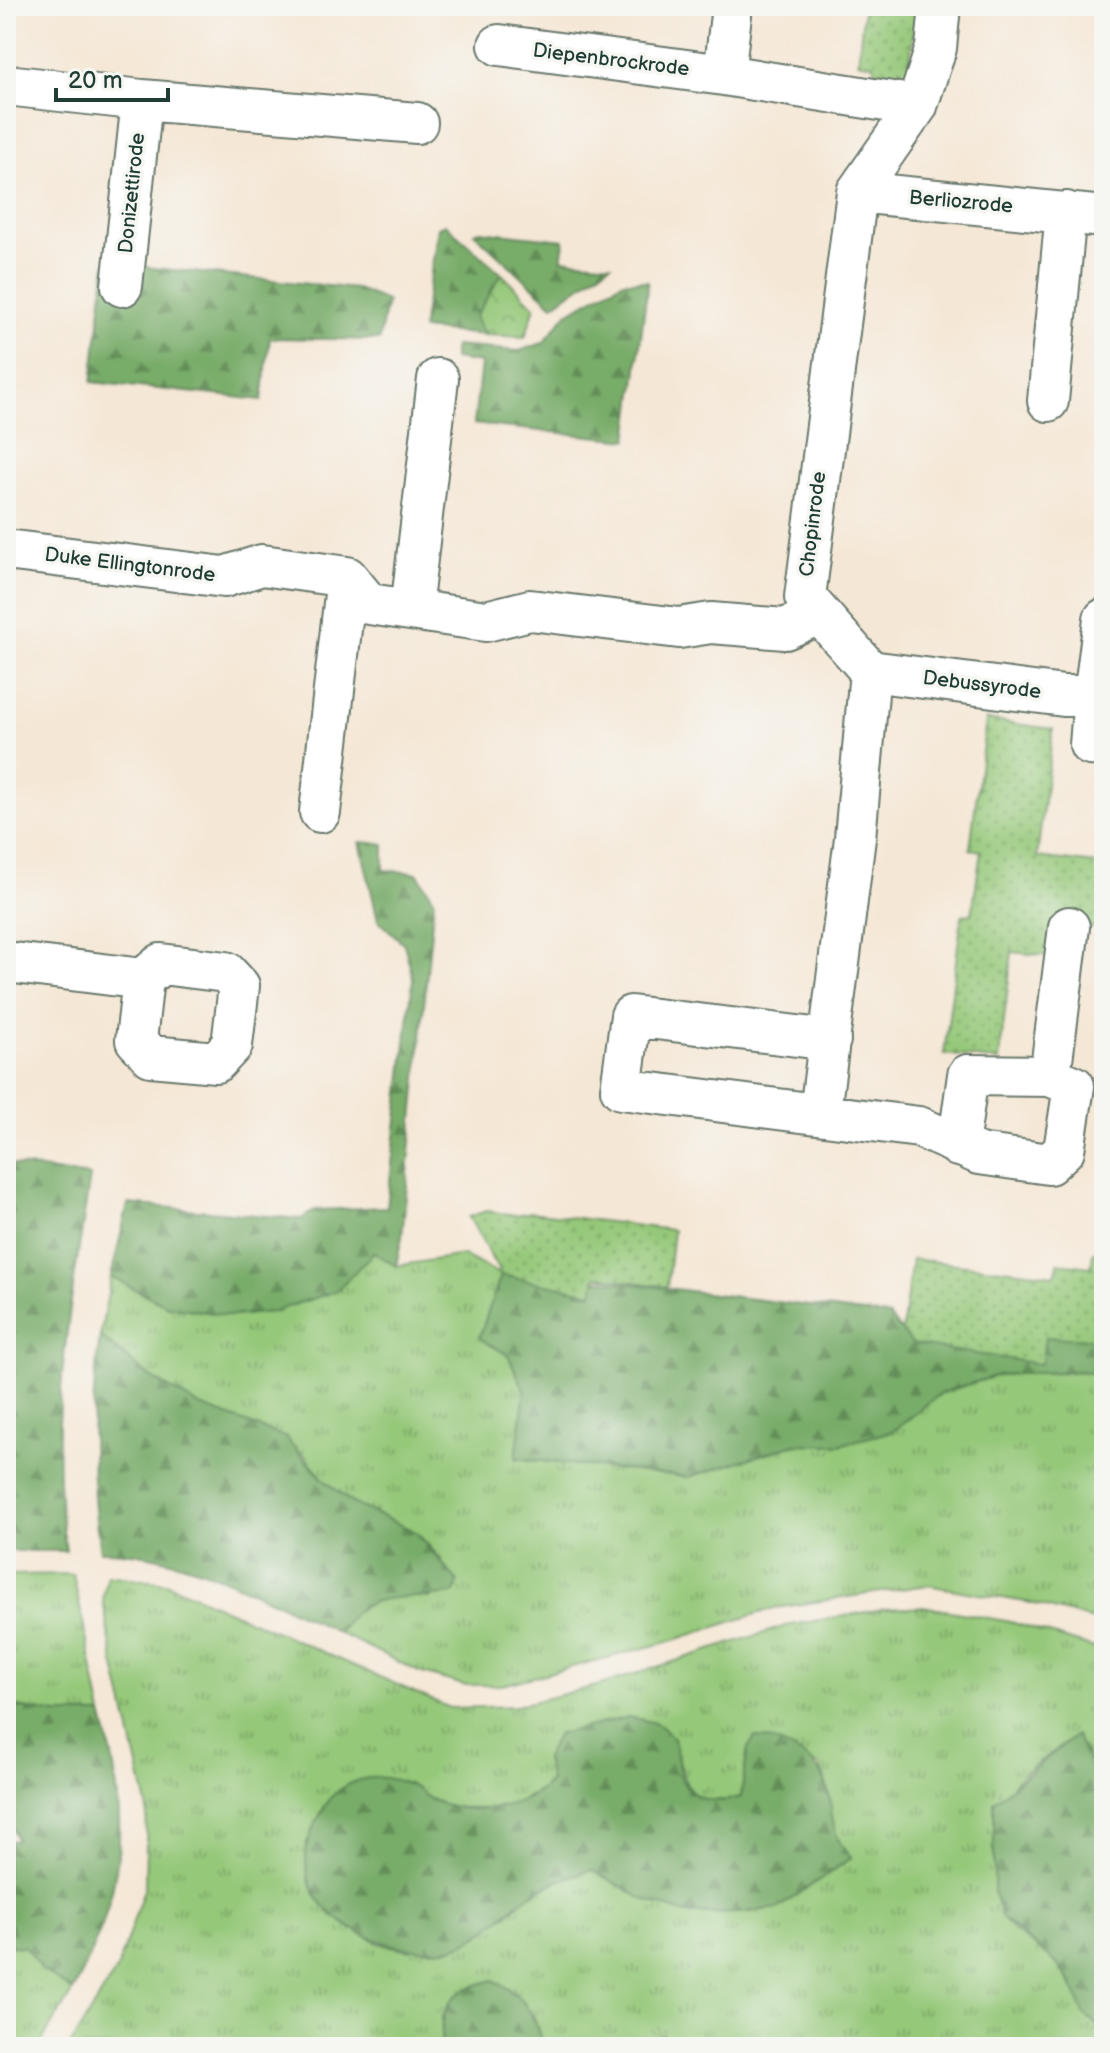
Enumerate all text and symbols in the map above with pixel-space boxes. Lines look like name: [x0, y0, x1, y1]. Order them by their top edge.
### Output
street label: Diepenbrockrode: [531, 38, 691, 82]
scale bar: [56, 52, 168, 102]
text: 20 m: [68, 66, 123, 95]
street label: Donizettirode: [114, 131, 150, 255]
street label: Berliozrode: [908, 186, 1014, 219]
street label: Chopinrode: [795, 470, 831, 578]
street label: Duke Ellingtonrode: [43, 543, 217, 587]
street label: Debussyrode: [922, 666, 1043, 704]

